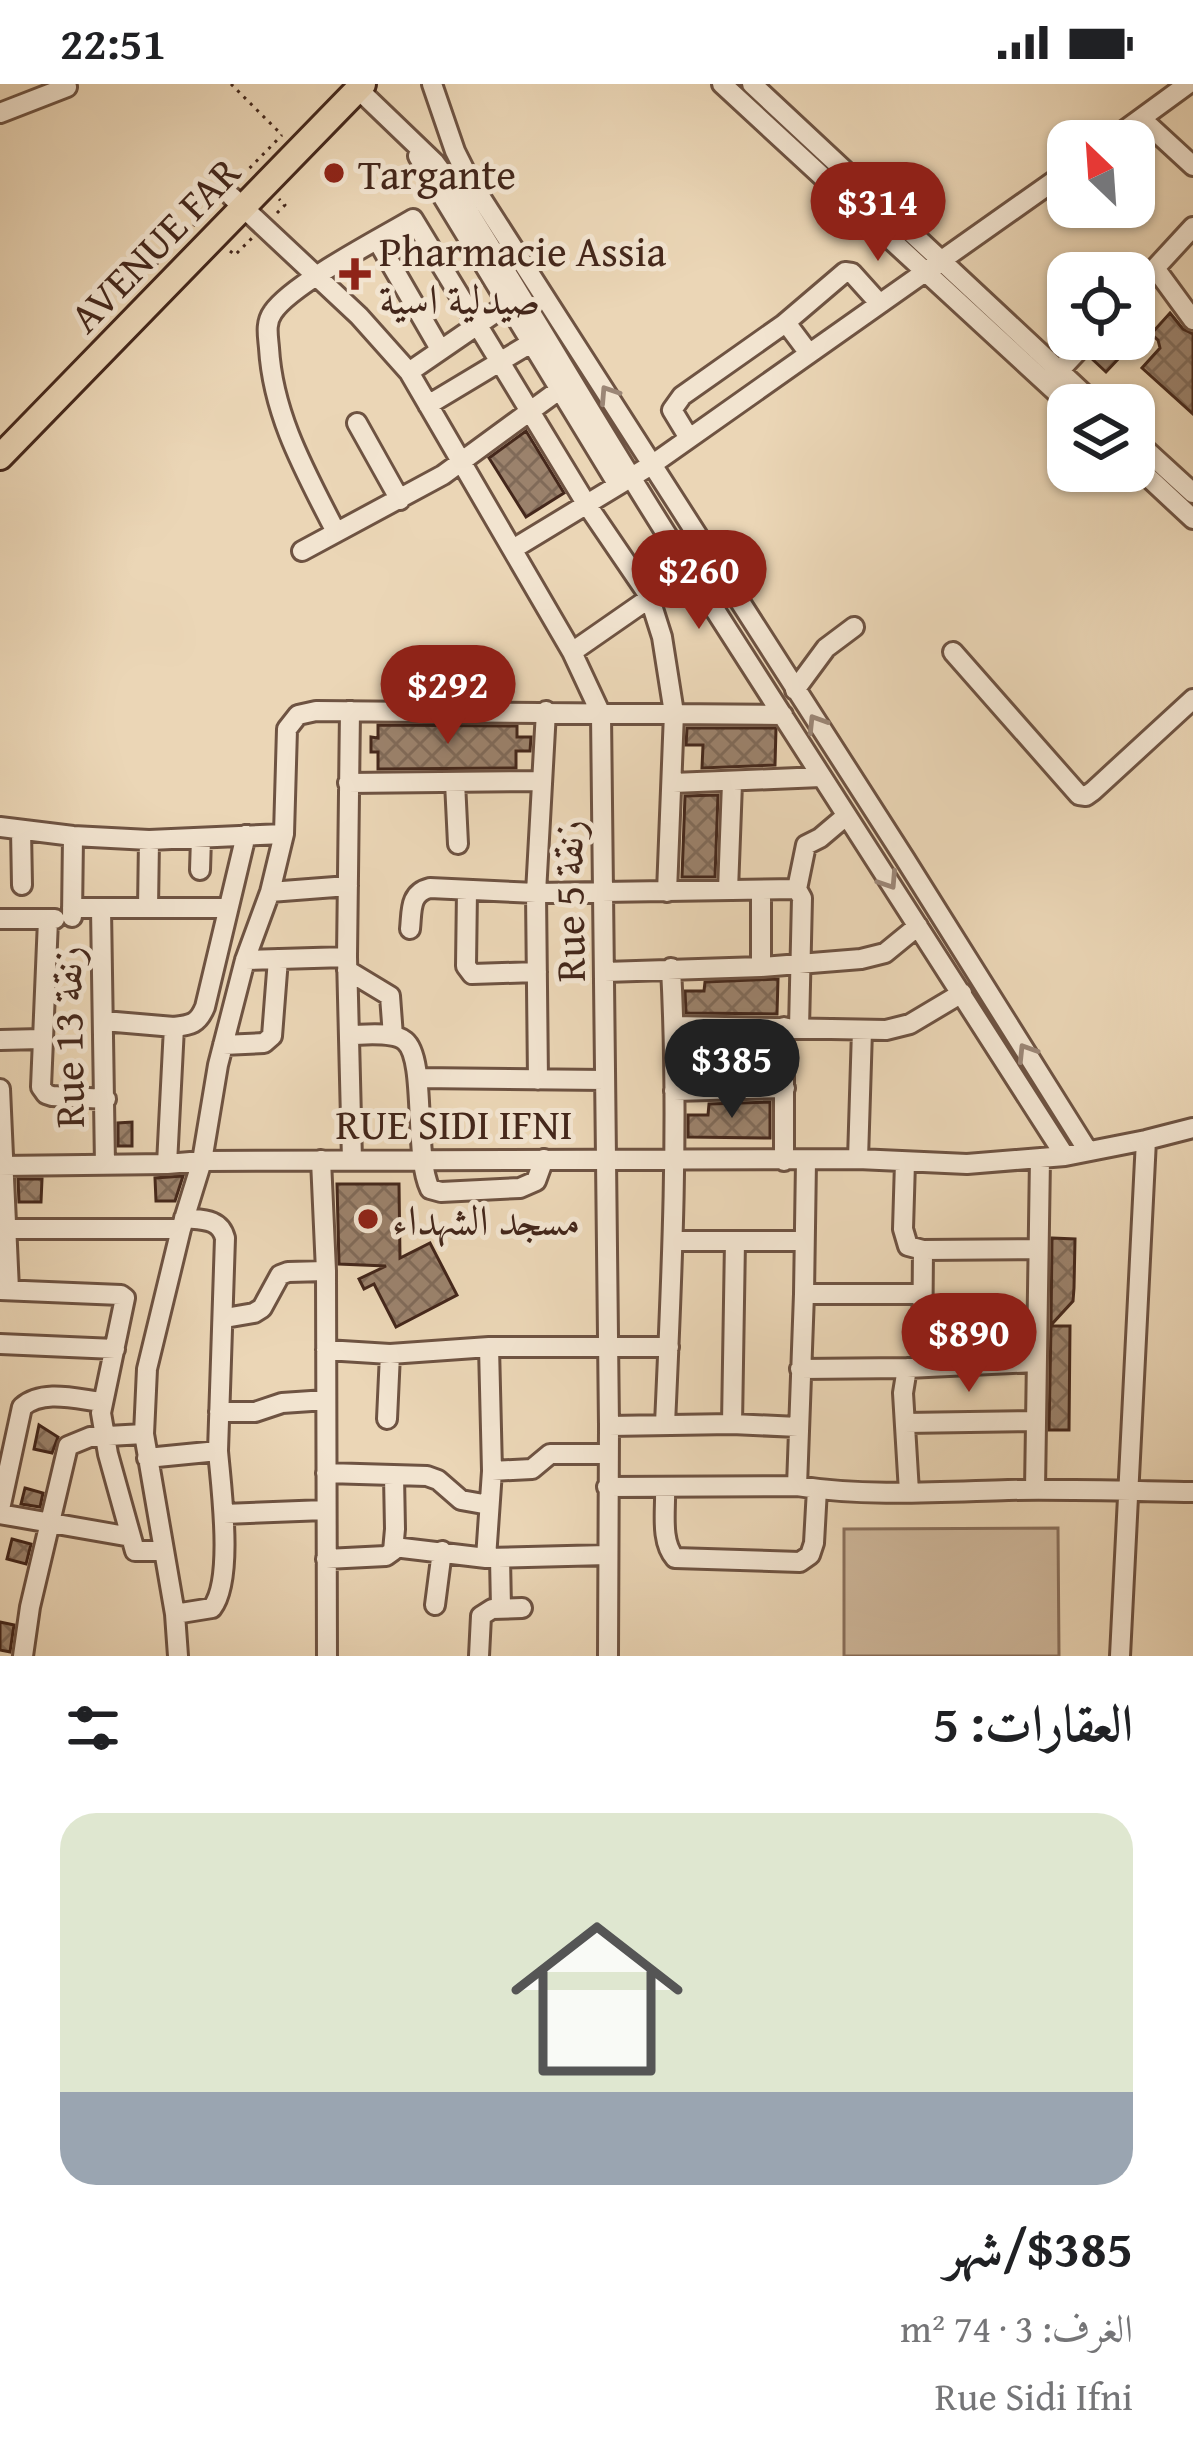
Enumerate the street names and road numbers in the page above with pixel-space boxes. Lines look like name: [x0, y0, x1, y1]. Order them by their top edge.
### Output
street label: AVENUE FAR: [54, 142, 254, 346]
street label: Rue 5 زنقة: [536, 820, 600, 982]
street label: Rue 13 زنقة: [35, 945, 99, 1129]
street label: RUE SIDI IFNI: [335, 1093, 573, 1154]

